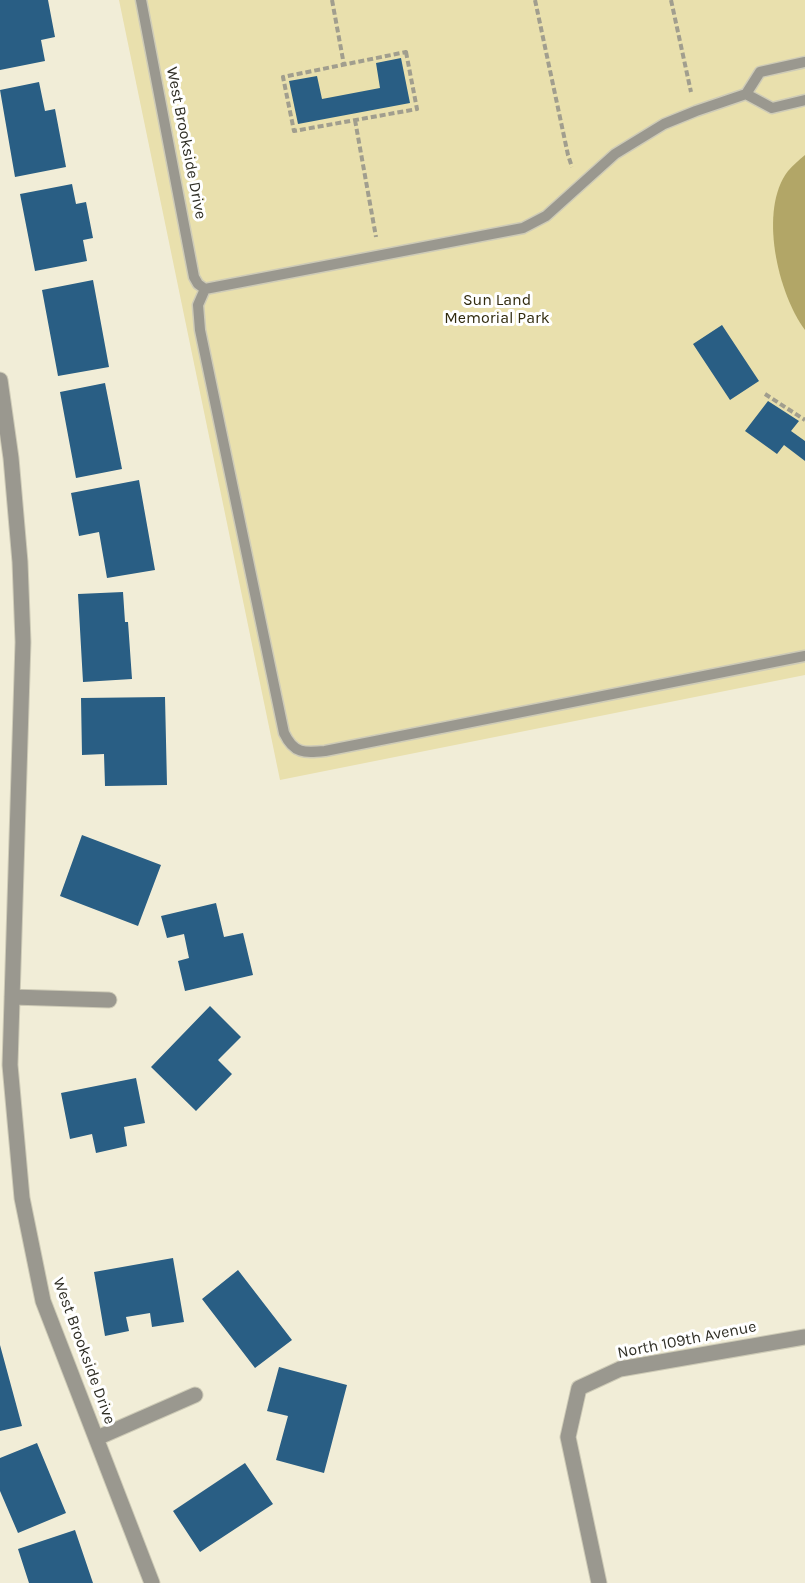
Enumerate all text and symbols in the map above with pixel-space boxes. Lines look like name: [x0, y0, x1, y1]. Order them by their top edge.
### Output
street label: West Brookside Drive: [162, 65, 210, 221]
park label: Sun Land Memorial Park: [444, 290, 550, 328]
street label: West Brookside Drive: [49, 1275, 119, 1427]
street label: North 109th Avenue: [616, 1317, 758, 1363]

